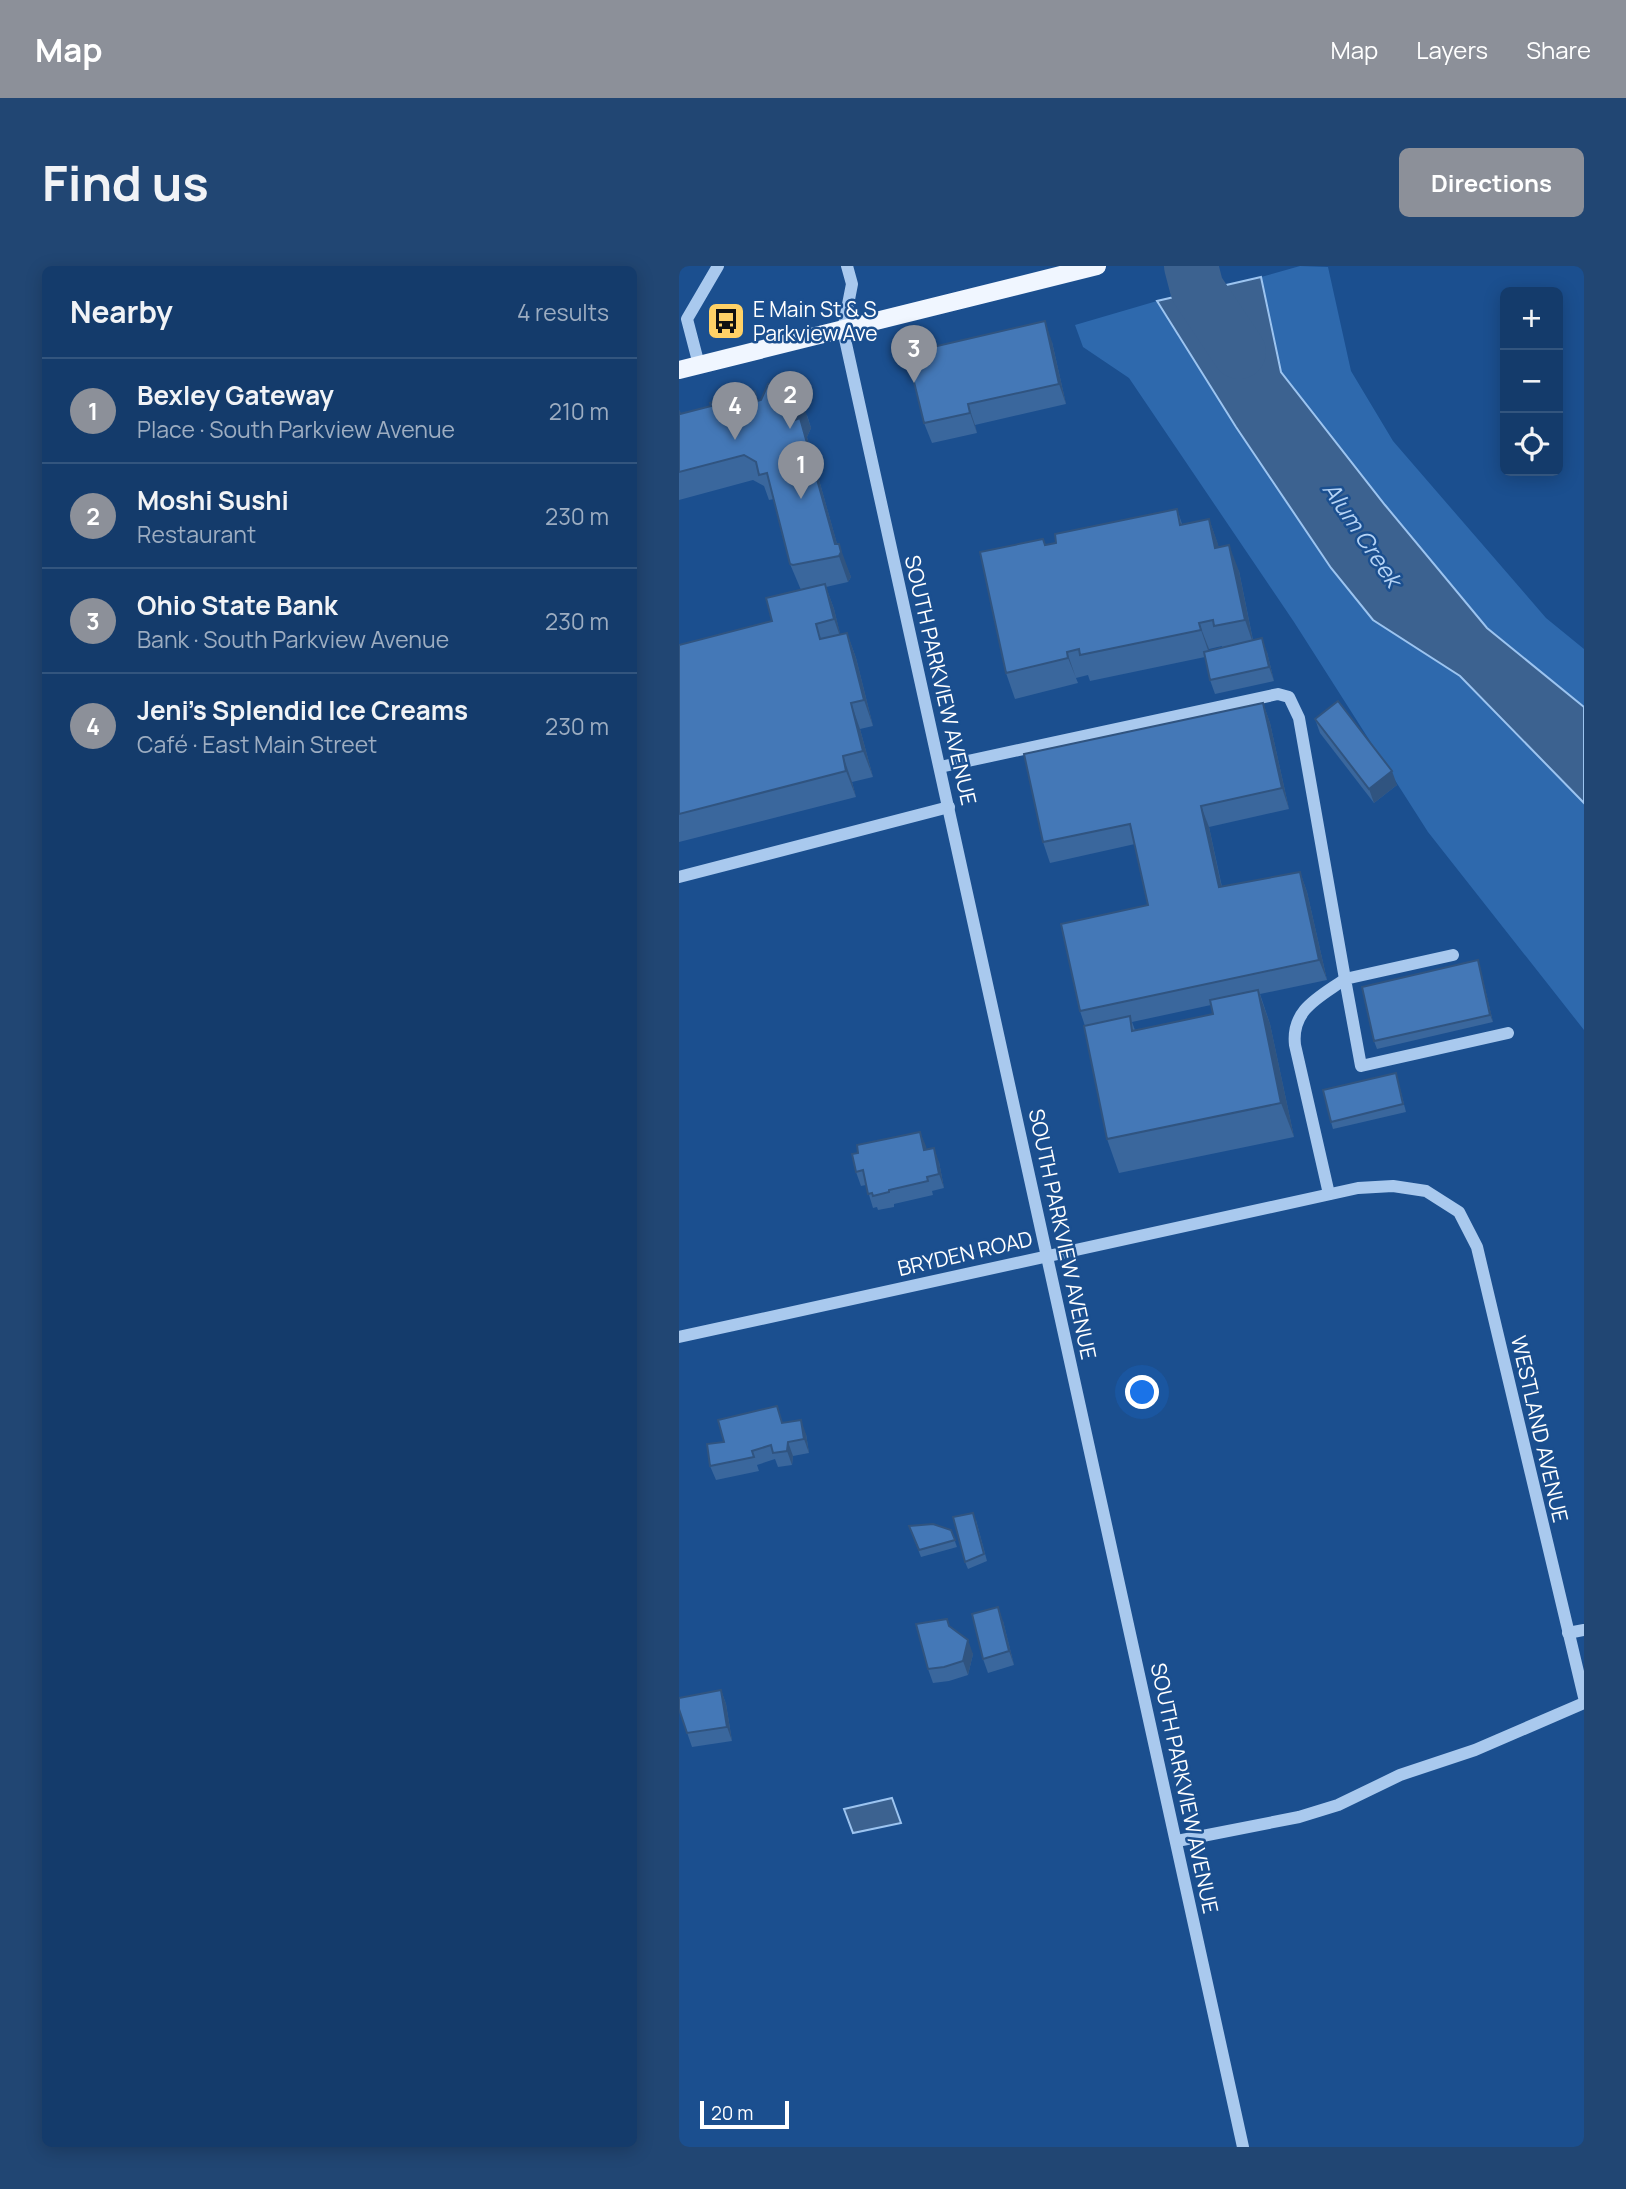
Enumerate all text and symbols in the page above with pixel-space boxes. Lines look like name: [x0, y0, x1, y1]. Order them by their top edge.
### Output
text: Map: [35, 27, 103, 72]
text: Map: [1331, 33, 1378, 66]
text: Layers: [1416, 33, 1488, 66]
text: Share: [1526, 33, 1591, 66]
button: Directions: [1399, 148, 1584, 217]
text: Find us: [42, 149, 209, 216]
map controls: [1500, 287, 1563, 476]
button: +: [1500, 287, 1563, 350]
text: Nearby: [70, 291, 173, 332]
place label: E Main St & S Parkview Ave: [753, 295, 878, 347]
text: 4 results: [517, 296, 609, 328]
bus stop icon: E Main St & S Parkview Ave: [705, 300, 747, 342]
pin: 3: [891, 325, 937, 383]
button: −: [1500, 350, 1563, 413]
pin: 2: [767, 371, 813, 429]
text: Bexley Gateway: [137, 377, 334, 413]
pin: 4: [712, 382, 758, 440]
text: 1: [88, 395, 98, 427]
text: 210 m: [549, 395, 609, 427]
text: Place · South Parkview Avenue: [137, 413, 455, 445]
button: locate: [1500, 413, 1563, 476]
pin: 1: [778, 441, 824, 499]
water label: Alum Creek: [1316, 475, 1412, 596]
text: Moshi Sushi: [137, 482, 289, 518]
text: 2: [86, 500, 100, 532]
text: 230 m: [545, 500, 609, 532]
text: Restaurant: [137, 518, 256, 550]
street label: SOUTH PARKVIEW AVENUE: [899, 552, 983, 808]
text: Ohio State Bank: [137, 587, 338, 623]
text: 3: [86, 605, 100, 637]
text: 230 m: [545, 605, 609, 637]
text: Bank · South Parkview Avenue: [137, 623, 449, 655]
text: Jeni's Splendid Ice Creams: [137, 692, 468, 728]
text: 4: [86, 710, 100, 742]
text: 230 m: [545, 710, 609, 742]
text: Café · East Main Street: [137, 728, 377, 760]
street label: SOUTH PARKVIEW AVENUE: [1023, 1106, 1103, 1362]
street label: BRYDEN ROAD: [895, 1224, 1035, 1282]
street label: WESTLAND AVENUE: [1505, 1333, 1575, 1525]
your location: [1125, 1375, 1159, 1409]
street label: SOUTH PARKVIEW AVENUE: [1145, 1660, 1225, 1916]
scale bar: [700, 2098, 789, 2130]
text: 20 m: [711, 2100, 753, 2126]

